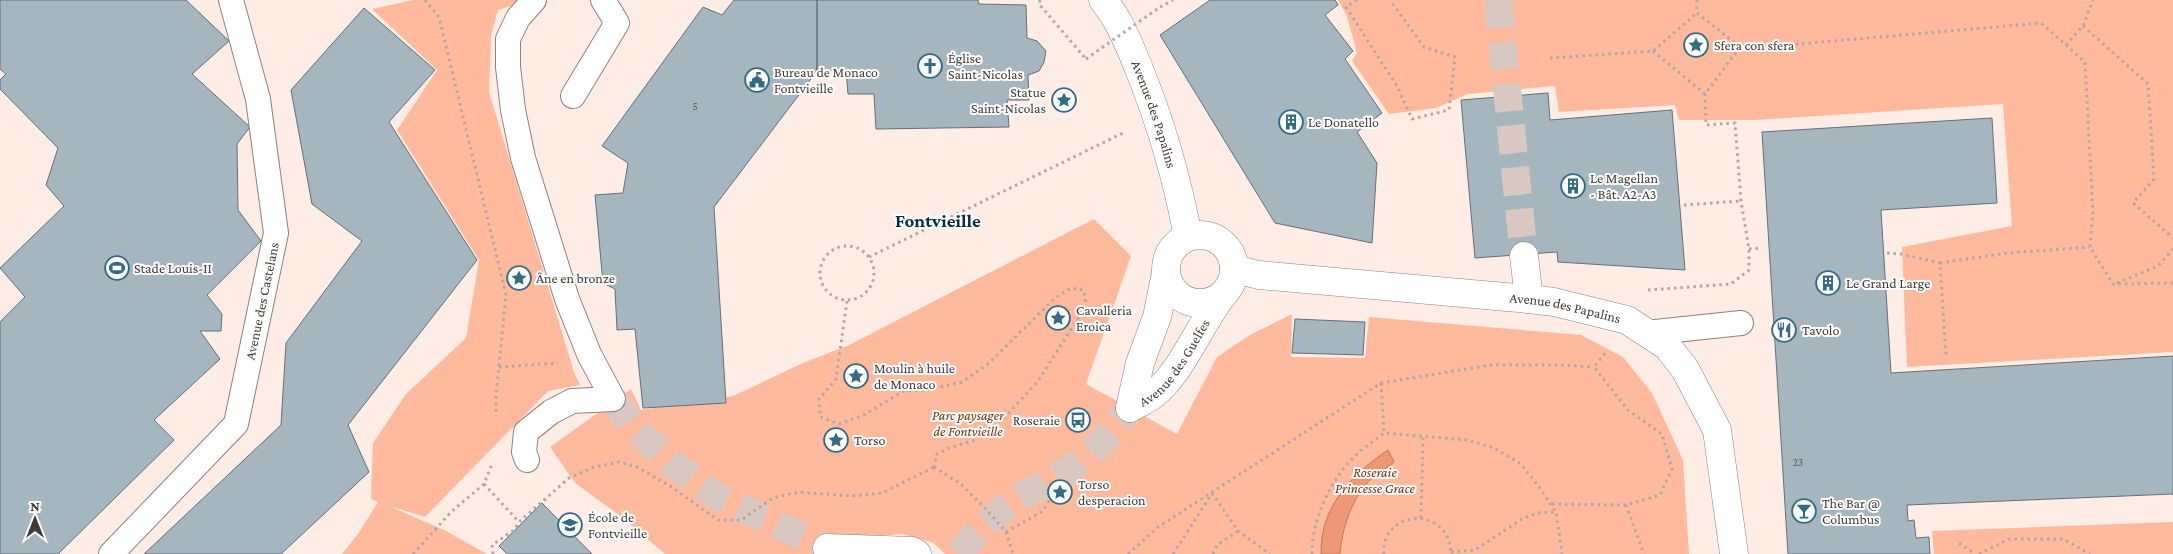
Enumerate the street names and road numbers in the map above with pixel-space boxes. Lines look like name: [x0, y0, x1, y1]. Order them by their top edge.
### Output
street label: Avenue des Papalins: [1128, 58, 1180, 170]
street label: Avenue des Castelans: [242, 241, 282, 361]
street label: Avenue des Papalins: [1509, 289, 1623, 326]
street label: Avenue des Guelfes: [1136, 316, 1213, 410]

